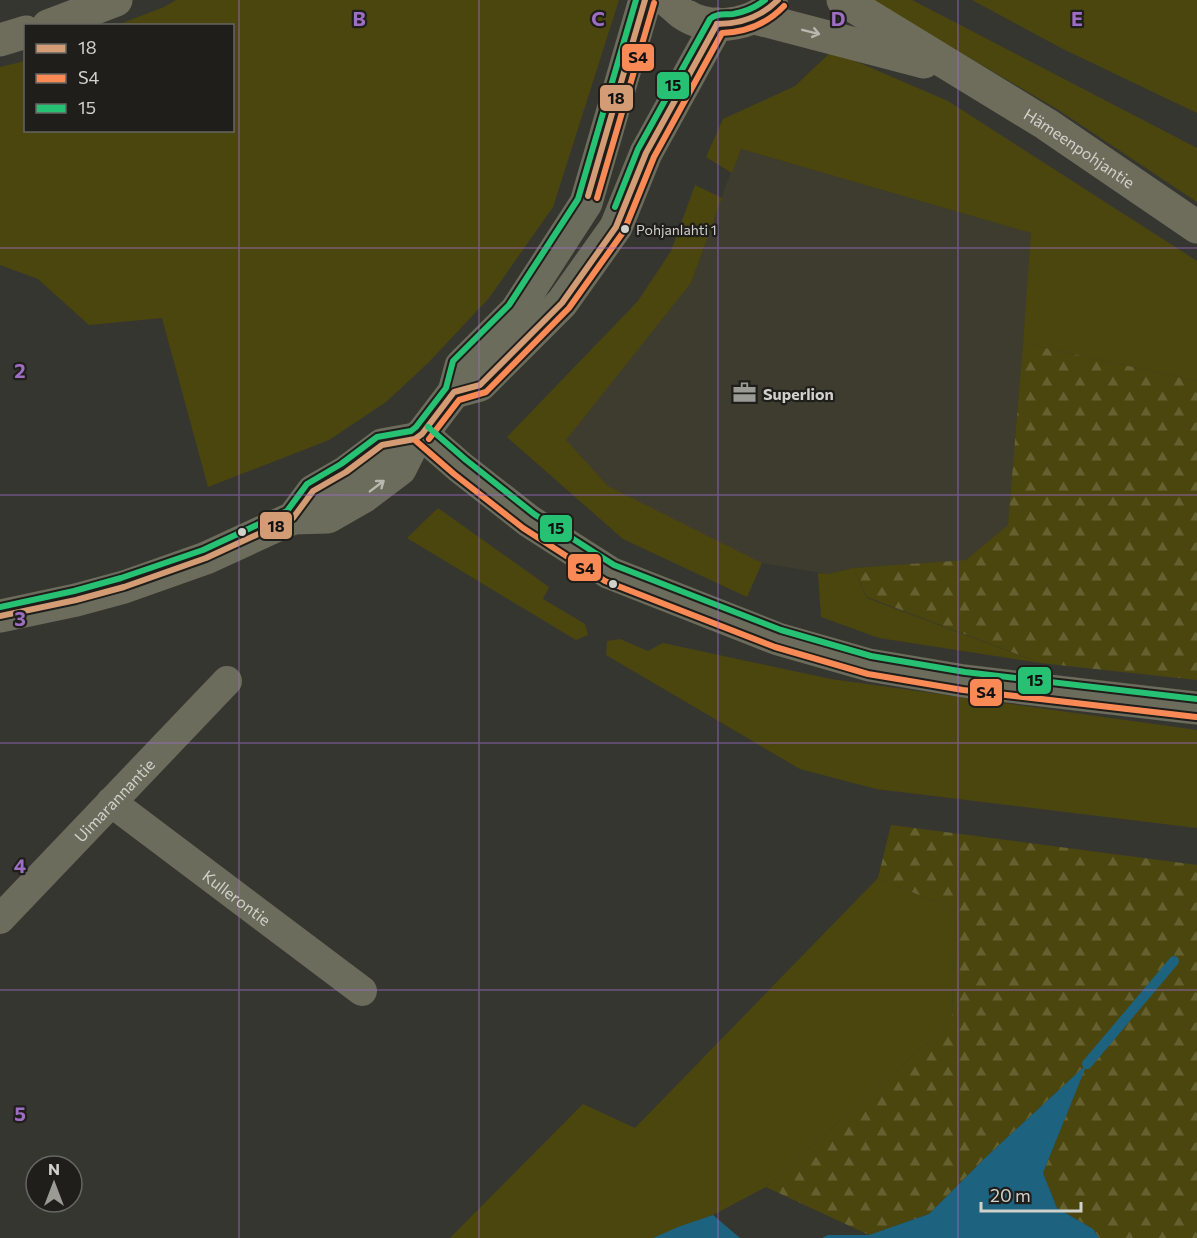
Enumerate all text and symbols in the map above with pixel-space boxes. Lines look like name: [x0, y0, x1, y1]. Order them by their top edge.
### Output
text: B: [352, 6, 366, 30]
text: C: [591, 6, 605, 30]
text: D: [831, 6, 845, 30]
text: E: [1071, 6, 1083, 30]
legend: [24, 24, 234, 132]
one-way arrow: [801, 27, 820, 38]
text: 18: [78, 36, 97, 58]
line badge: S4: [621, 43, 655, 72]
text: S4: [628, 47, 648, 66]
text: S4: [78, 66, 100, 88]
line badge: 15: [656, 71, 690, 100]
text: 15: [665, 75, 681, 94]
line badge: 18: [599, 84, 634, 112]
text: 18: [607, 88, 625, 107]
text: 15: [78, 96, 96, 118]
street label: Hämeenpohjantie: [1021, 104, 1139, 191]
place label: Pohjanlahti 1: [636, 221, 717, 238]
marker: Pohjanlahti 1: [619, 223, 631, 235]
text: 2: [14, 358, 26, 382]
office icon: Superlion: [732, 380, 758, 406]
place label: Superlion: [763, 384, 834, 403]
one-way arrow: [369, 480, 385, 492]
line badge: 18: [259, 511, 293, 540]
line badge: 15: [539, 514, 573, 543]
text: 18: [267, 516, 285, 535]
text: 15: [548, 518, 564, 537]
unlabelled marker: [236, 526, 248, 538]
line badge: S4: [567, 553, 602, 582]
text: S4: [575, 558, 595, 577]
unlabelled marker: [607, 578, 619, 590]
text: 3: [14, 606, 26, 630]
line badge: 15: [1017, 666, 1052, 695]
text: 15: [1027, 670, 1043, 689]
line badge: S4: [969, 678, 1003, 707]
text: S4: [976, 682, 996, 701]
street label: Uimarannantie: [70, 754, 158, 845]
text: 4: [14, 853, 26, 877]
street label: Kullerontie: [200, 865, 275, 929]
text: 5: [14, 1101, 26, 1125]
north arrow: [24, 1154, 84, 1214]
text: N: [48, 1159, 60, 1178]
scale bar: [981, 1175, 1082, 1213]
text: 20 m: [990, 1184, 1031, 1206]

